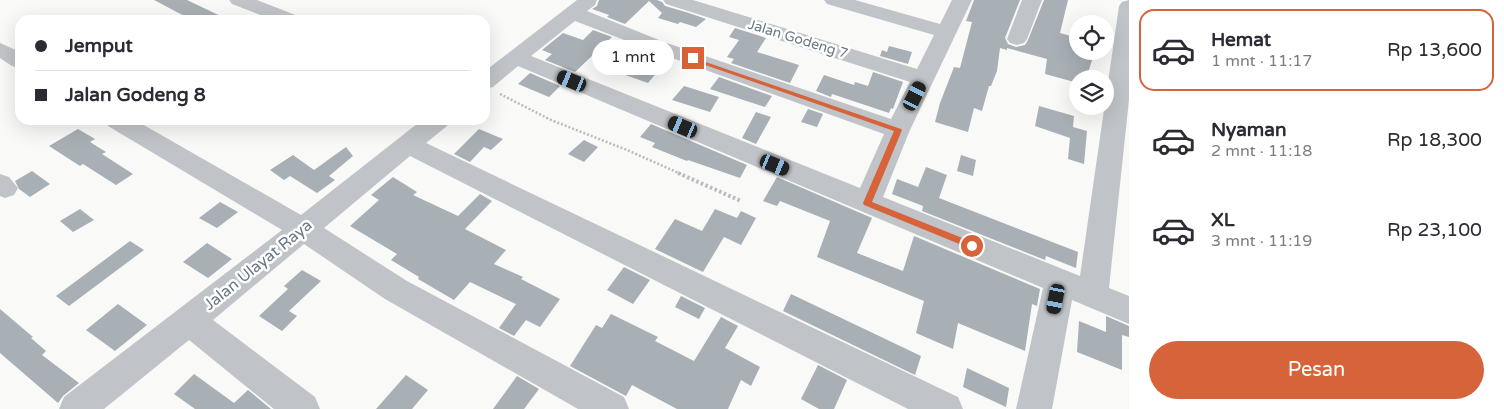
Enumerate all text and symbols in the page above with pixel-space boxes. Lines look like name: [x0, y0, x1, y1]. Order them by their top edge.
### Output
map controls: [1069, 15, 1114, 115]
button: locate: [1069, 15, 1114, 60]
street label: Jalan Godeng 7: [746, 16, 850, 62]
icon: car: [1151, 28, 1196, 73]
text: Hemat: [1211, 29, 1271, 51]
text: Jemput: [65, 35, 133, 57]
text: Rp 13,600: [1387, 39, 1482, 61]
callout: 1 mnt: [593, 40, 676, 76]
text: 1 mnt: [611, 47, 655, 67]
route end: [682, 47, 704, 69]
text: 1 mnt · 11:17: [1211, 51, 1312, 71]
car: [555, 68, 588, 94]
button: layers: [1069, 70, 1114, 115]
car: [901, 79, 928, 113]
text: Jalan Godeng 8: [65, 84, 206, 106]
car: [666, 114, 699, 140]
icon: car: [1151, 118, 1196, 163]
text: Nyaman: [1211, 119, 1287, 141]
text: Rp 18,300: [1387, 129, 1482, 151]
text: 2 mnt · 11:18: [1211, 141, 1312, 161]
car: [758, 152, 791, 178]
icon: car: [1151, 208, 1196, 253]
text: XL: [1211, 209, 1235, 231]
street label: Jalan Ulayat Raya: [200, 215, 316, 315]
text: Rp 23,100: [1387, 219, 1482, 241]
text: 3 mnt · 11:19: [1211, 231, 1312, 251]
route start: [961, 235, 983, 257]
car: [1045, 283, 1066, 315]
button: Pesan: [1149, 341, 1484, 399]

